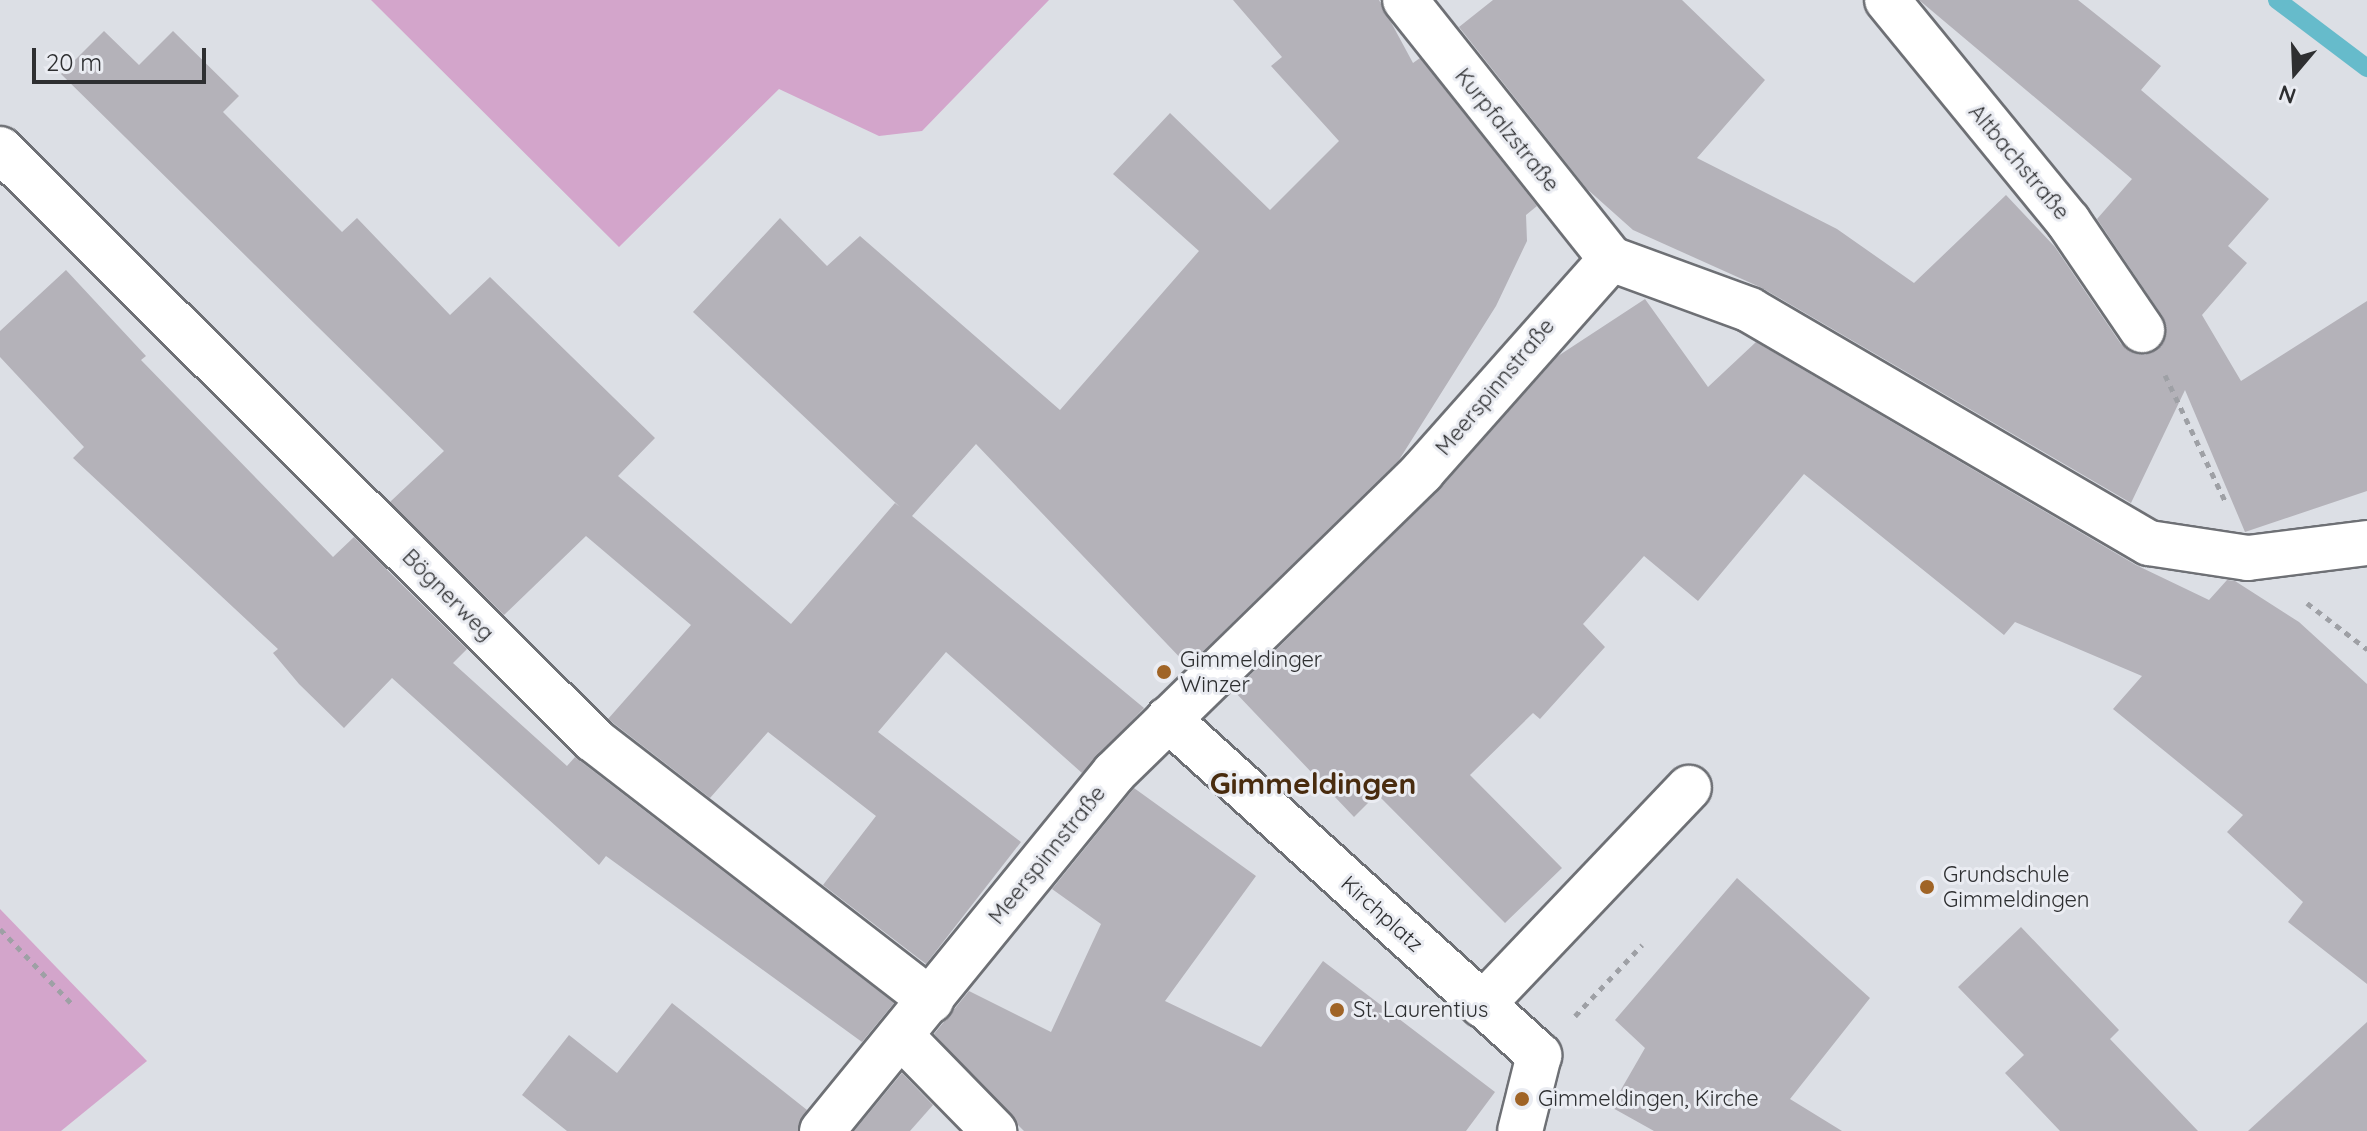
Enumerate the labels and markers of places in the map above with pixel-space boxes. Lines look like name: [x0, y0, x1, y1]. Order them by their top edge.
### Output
place label: Gimmeldinger Winzer: [1180, 646, 1322, 698]
marker: Gimmeldinger Winzer: [1155, 663, 1173, 681]
place label: Grundschule Gimmeldingen: [1943, 861, 2090, 912]
marker: Grundschule Gimmeldingen: [1918, 878, 1936, 896]
place label: St. Laurentius: [1353, 997, 1488, 1023]
marker: St. Laurentius: [1328, 1001, 1346, 1019]
place label: Gimmeldingen, Kirche: [1538, 1086, 1759, 1112]
marker: Gimmeldingen, Kirche: [1513, 1090, 1531, 1108]

